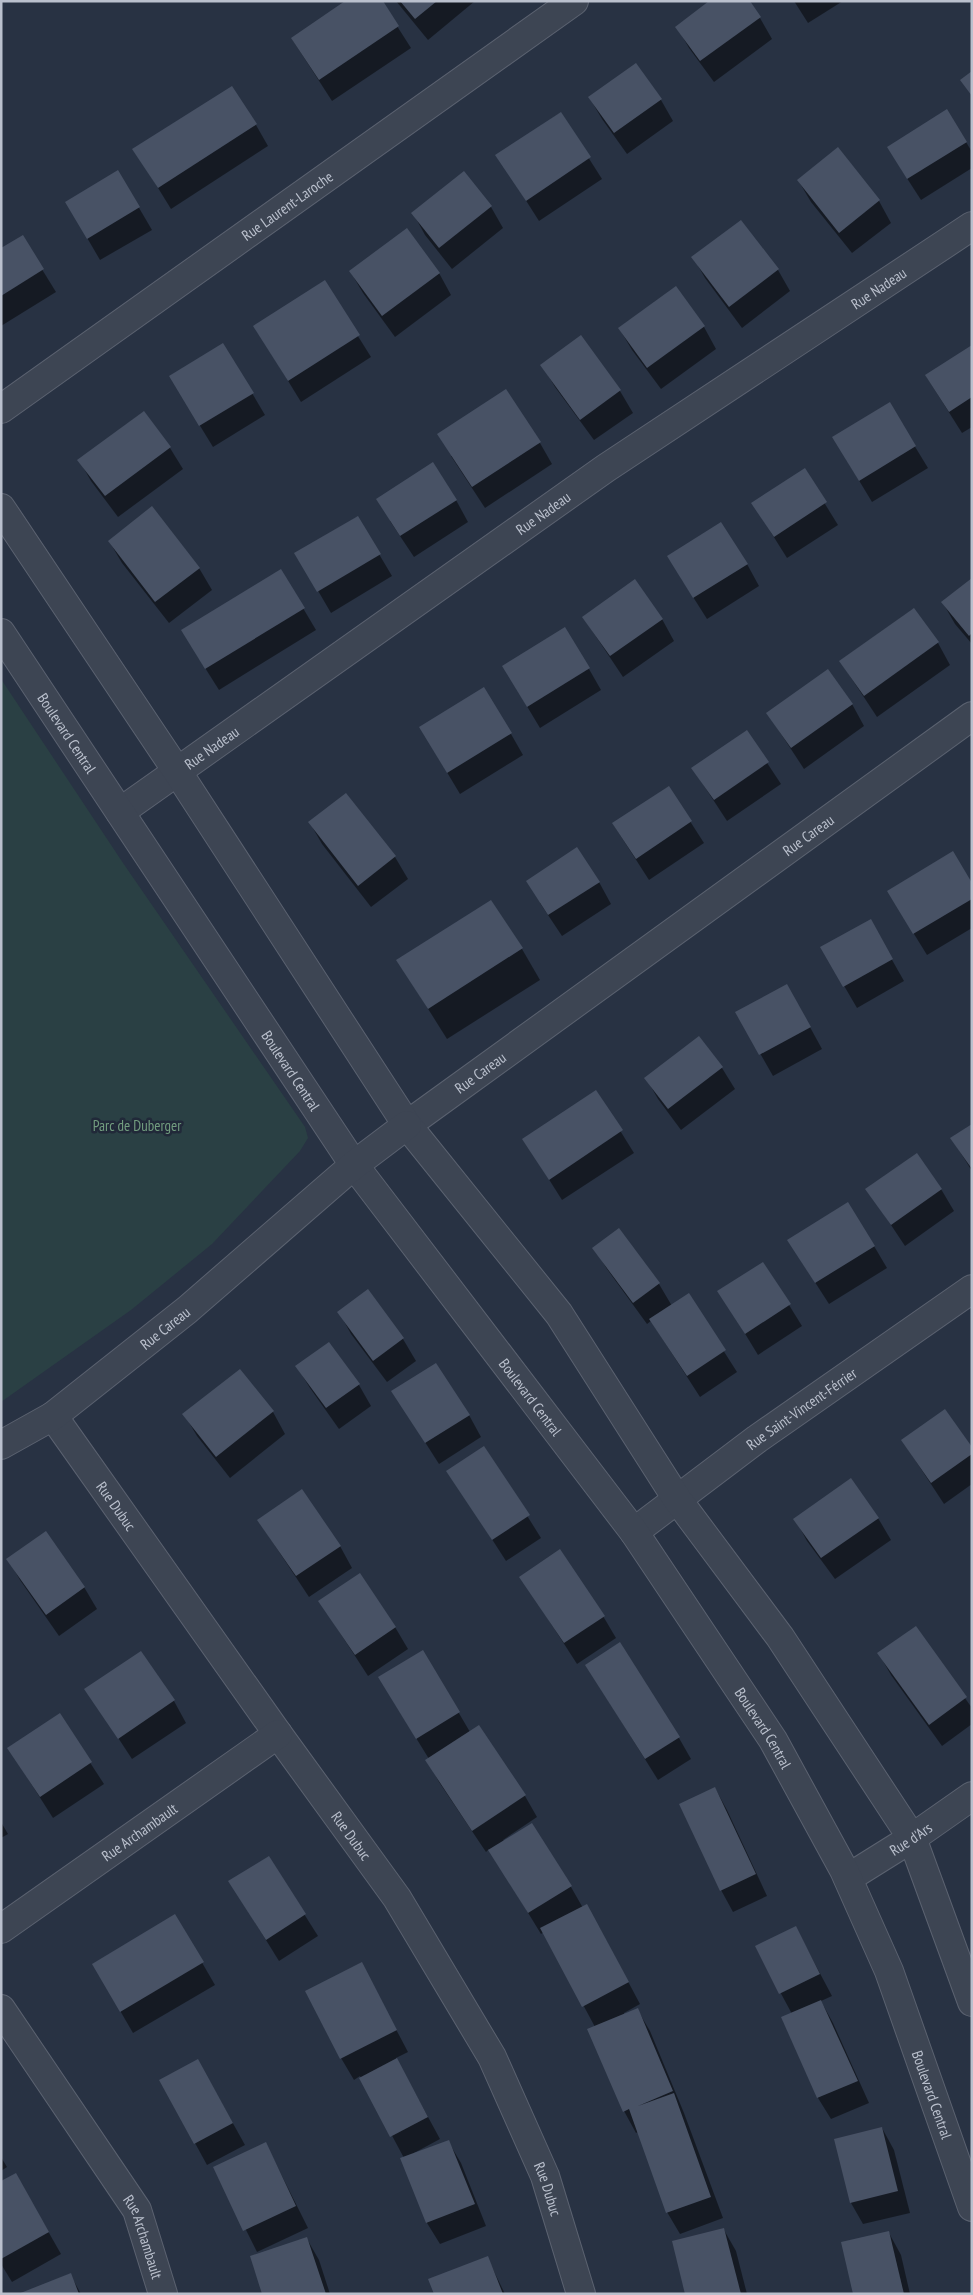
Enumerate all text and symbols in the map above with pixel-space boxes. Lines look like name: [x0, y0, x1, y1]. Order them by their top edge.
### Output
street label: Rue Laurent-Laroche: [238, 166, 336, 244]
street label: Rue Nadeau: [847, 263, 910, 313]
street label: Rue Nadeau: [512, 487, 574, 539]
street label: Boulevard Central: [34, 689, 101, 777]
street label: Rue Nadeau: [180, 722, 242, 773]
street label: Rue Careau: [779, 810, 837, 860]
street label: Boulevard Central: [258, 1027, 325, 1115]
street label: Rue Careau: [451, 1047, 509, 1097]
park label: Parc de Duberger: [93, 1116, 182, 1135]
street label: Rue Careau: [136, 1302, 194, 1353]
street label: Boulevard Central: [495, 1354, 567, 1440]
street label: Rue Saint-Vincent-Férrier: [742, 1363, 861, 1453]
street label: Rue Dubuc: [93, 1477, 141, 1535]
street label: Boulevard Central: [731, 1684, 796, 1772]
street label: Rue Archambault: [98, 1799, 181, 1865]
street label: Rue Dubuc: [328, 1807, 376, 1864]
street label: Rue d'Ars: [886, 1818, 936, 1859]
street label: Boulevard Central: [908, 2048, 957, 2142]
street label: Rue Dubuc: [530, 2159, 566, 2219]
street label: Rue Archambault: [120, 2191, 167, 2281]

